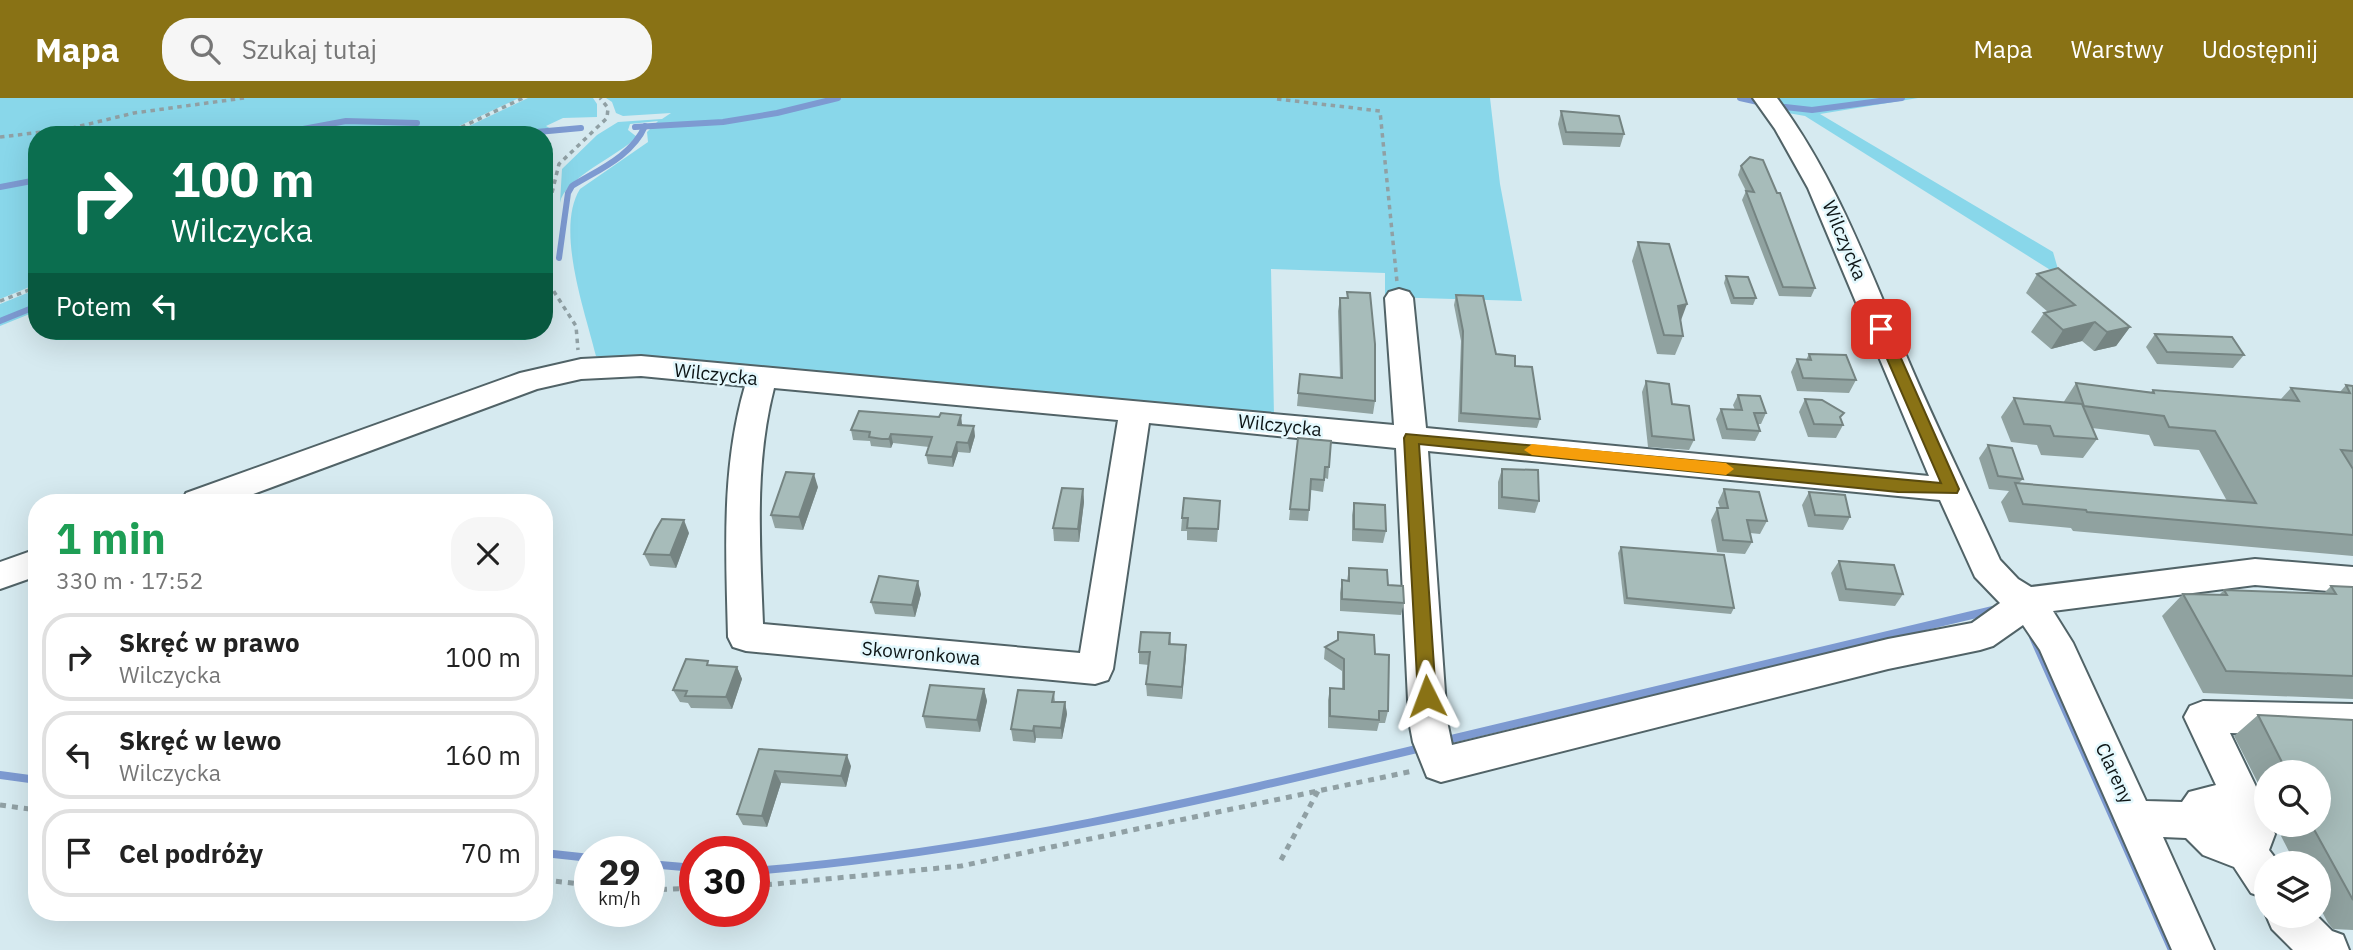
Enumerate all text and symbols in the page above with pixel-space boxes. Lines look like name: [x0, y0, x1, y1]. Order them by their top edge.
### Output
search box: [162, 18, 652, 81]
text: Mapa: [35, 28, 120, 71]
icon: search: [186, 30, 224, 68]
text: Szukaj tutaj: [242, 32, 377, 66]
text: Mapa: [1974, 33, 2033, 65]
text: Warstwy: [2071, 33, 2164, 65]
text: Udostępnij: [2202, 33, 2318, 65]
text: 100 m: [171, 147, 315, 210]
icon: right: [56, 154, 147, 245]
street label: Wilczycka: [1817, 197, 1873, 283]
text: Wilczycka: [171, 209, 313, 251]
icon: left: [146, 287, 184, 325]
text: Potem: [56, 289, 132, 323]
pin: [1851, 299, 1911, 359]
icon: arrive: [1862, 310, 1900, 348]
street label: Wilczycka: [673, 358, 759, 390]
street label: Wilczycka: [1237, 409, 1323, 441]
text: 1 min: [56, 511, 166, 566]
button: close: [451, 517, 525, 591]
text: 330 m · 17:52: [56, 565, 203, 595]
text: Skręć w prawo: [119, 625, 300, 659]
street label: Skowronkowa: [861, 636, 981, 670]
icon: right: [60, 638, 98, 676]
text: 100 m: [445, 640, 521, 674]
text: Wilczycka: [119, 659, 221, 689]
position arrow: [1390, 659, 1464, 733]
text: Skręć w lewo: [119, 723, 281, 757]
icon: left: [60, 736, 98, 774]
text: 160 m: [445, 738, 521, 772]
street label: Clareny: [2090, 739, 2140, 808]
text: Wilczycka: [119, 757, 221, 787]
map controls: [2254, 760, 2331, 928]
button: search: [2254, 760, 2331, 837]
icon: arrive: [60, 834, 98, 872]
text: Cel podróży: [119, 836, 263, 870]
text: 70 m: [461, 836, 521, 870]
speed limit sign: 30: [679, 836, 770, 927]
text: 29: [598, 849, 641, 895]
button: layers: [2254, 851, 2331, 928]
text: km/h: [598, 887, 641, 910]

